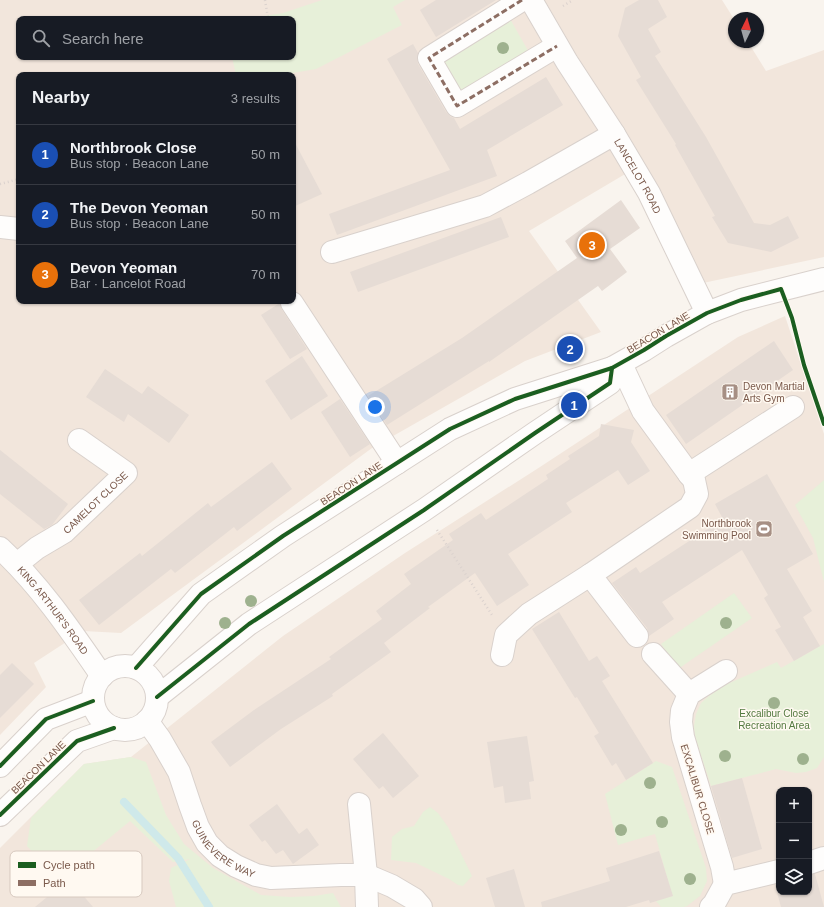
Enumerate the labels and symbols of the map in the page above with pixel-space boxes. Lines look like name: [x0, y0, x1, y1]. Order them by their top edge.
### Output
north arrow: [728, 12, 764, 48]
street label: LANCELOT ROAD: [612, 137, 663, 215]
pin: 3: [579, 230, 605, 260]
street label: BEACON LANE: [625, 309, 692, 355]
pin: 2: [557, 334, 583, 364]
place label: Devon Martial Arts Gym: [743, 381, 805, 404]
building icon: Devon Martial Arts Gym: [720, 382, 740, 402]
pin: 1: [561, 390, 587, 420]
your location: [365, 397, 385, 417]
street label: BEACON LANE: [318, 459, 384, 507]
street label: CAMELOT CLOSE: [61, 469, 130, 536]
place label: Northbrook Swimming Pool: [682, 518, 752, 541]
sports icon: Northbrook Swimming Pool: [754, 519, 774, 539]
street label: KING ARTHUR'S ROAD: [15, 564, 90, 657]
park label: Excalibur Close Recreation Area: [738, 708, 810, 731]
street label: BEACON LANE: [9, 738, 68, 796]
street label: EXCALIBUR CLOSE: [679, 743, 717, 836]
street label: GUINEVERE WAY: [190, 819, 257, 880]
legend: [10, 851, 142, 897]
text: Cycle path: [43, 859, 95, 871]
text: Path: [43, 877, 66, 889]

